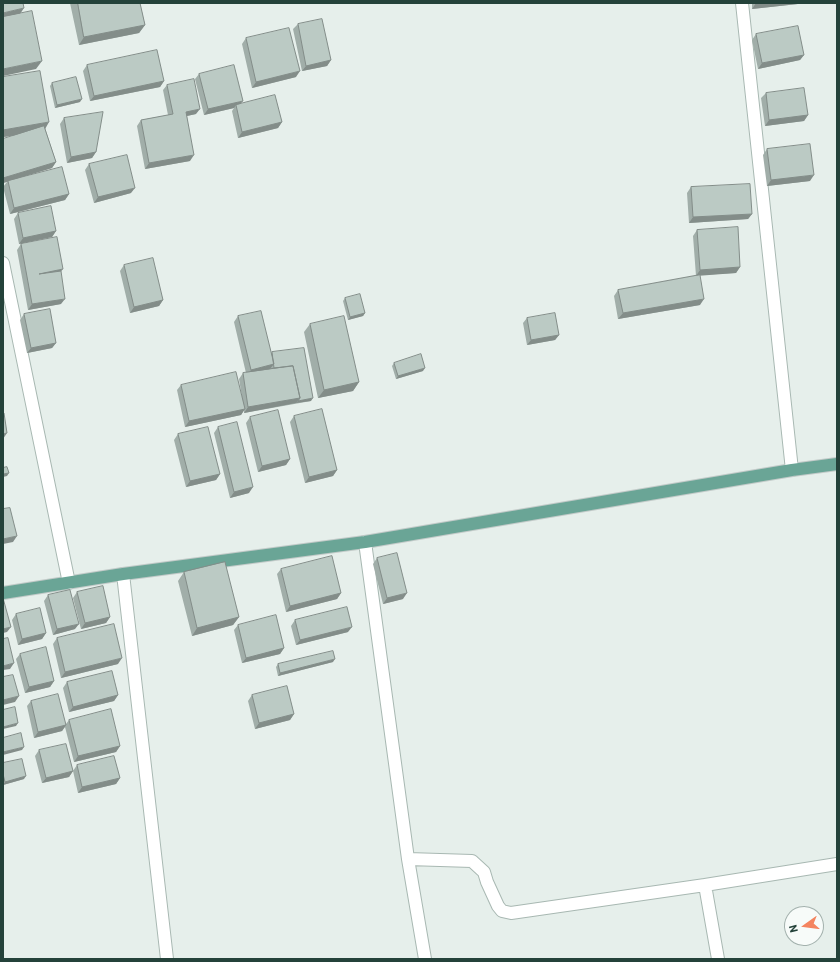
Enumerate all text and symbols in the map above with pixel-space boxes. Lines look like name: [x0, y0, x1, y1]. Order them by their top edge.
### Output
north arrow: [784, 906, 824, 946]
text: N: [786, 924, 800, 934]

